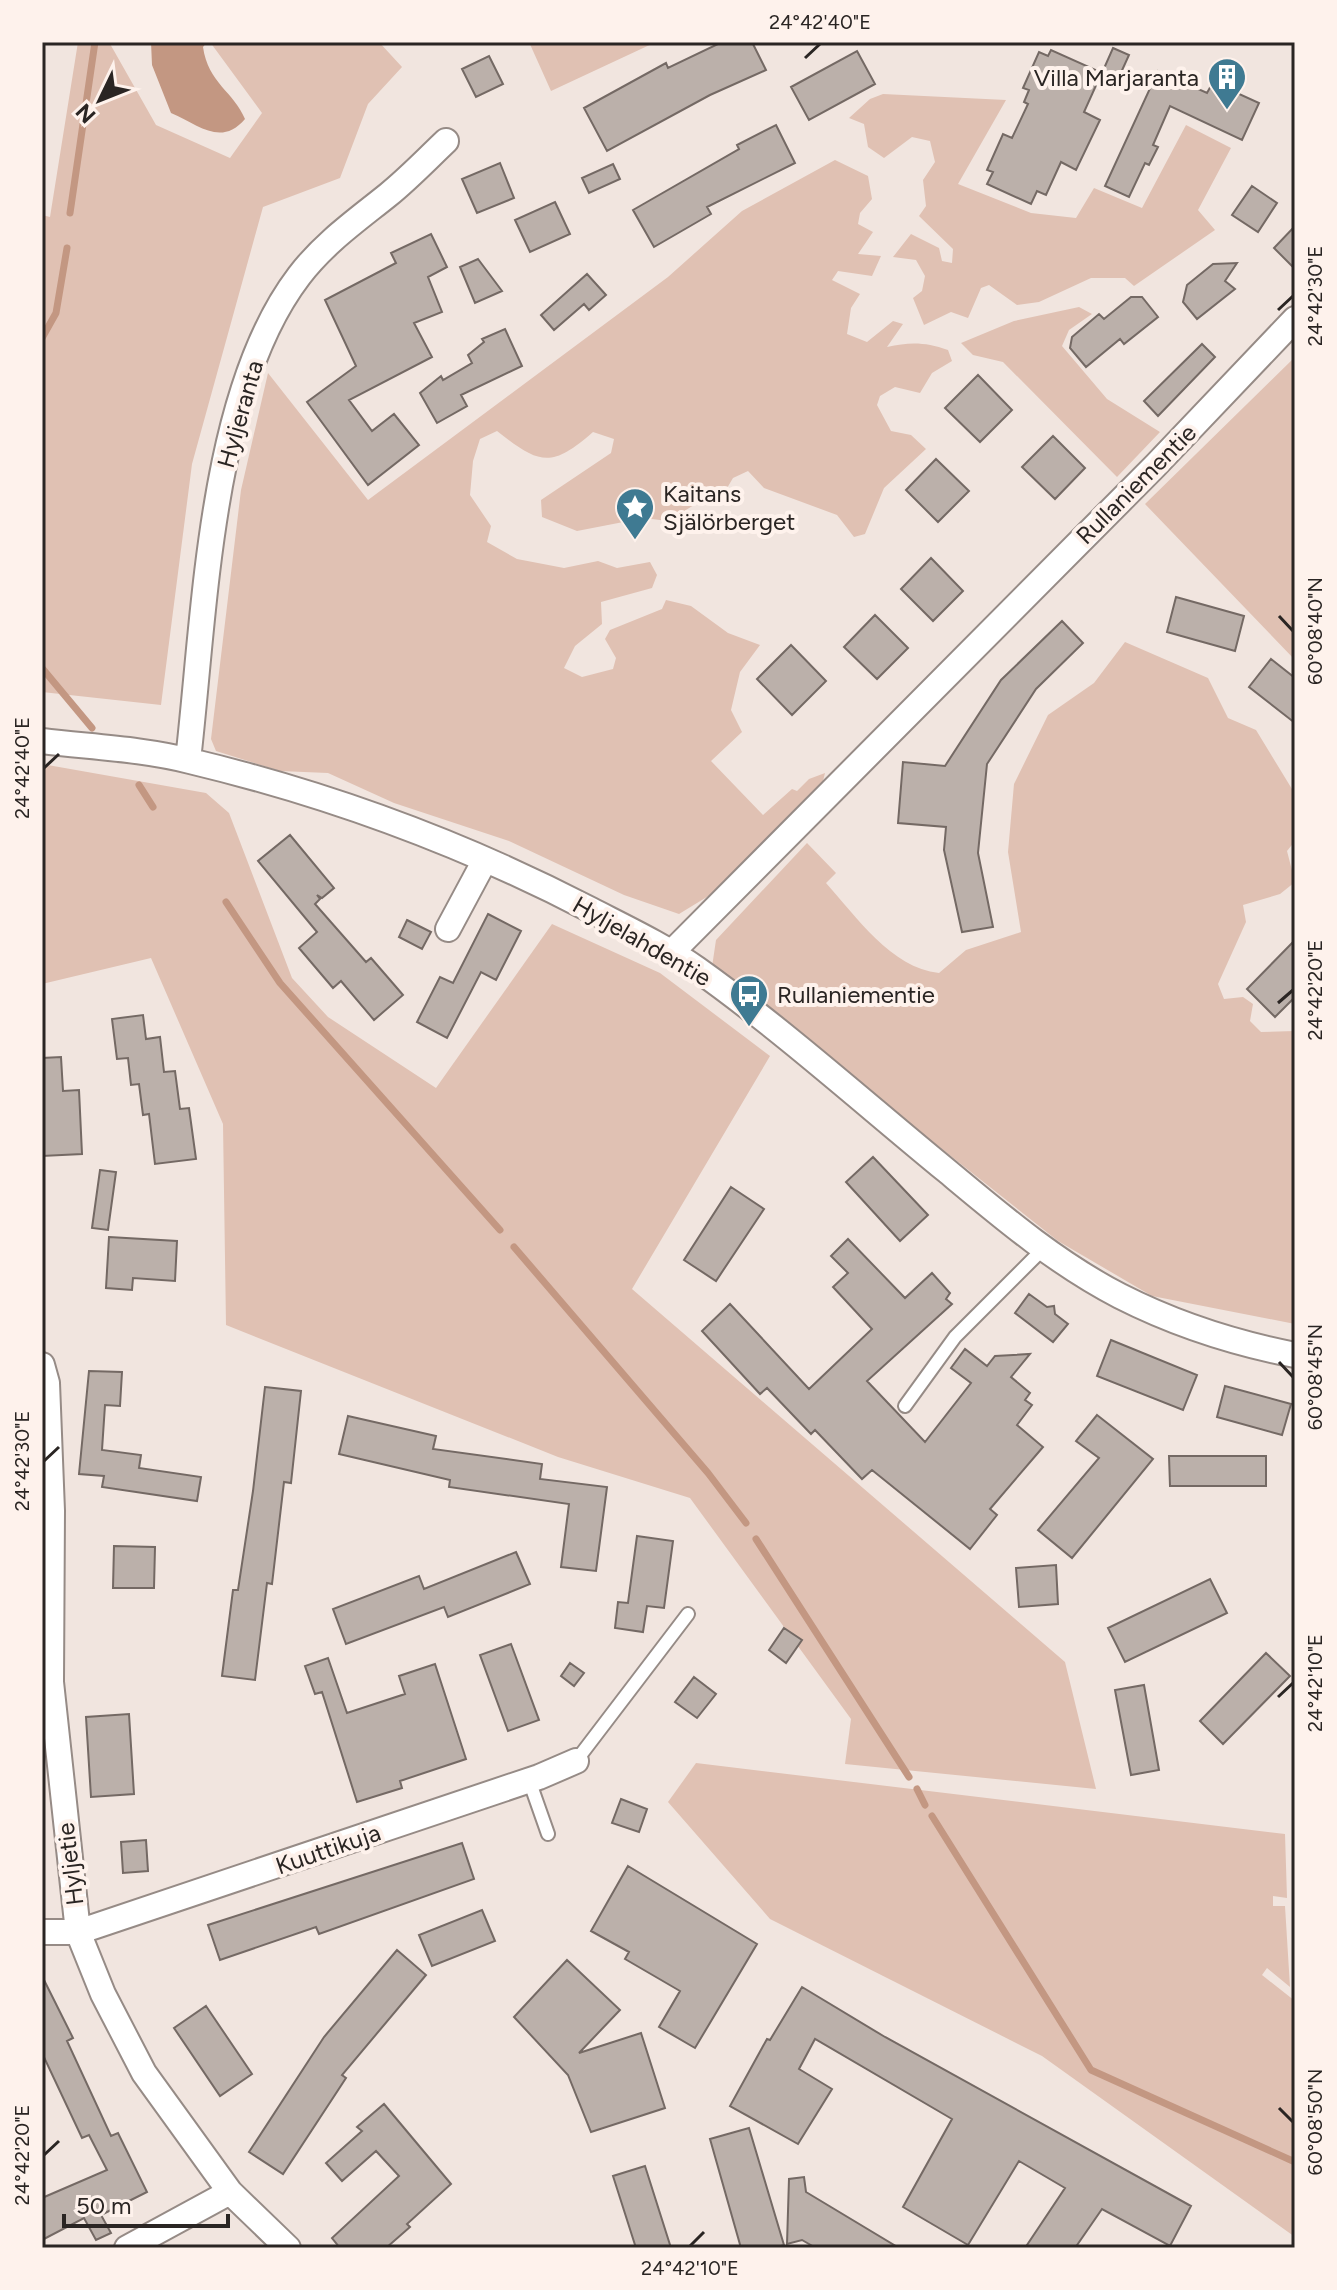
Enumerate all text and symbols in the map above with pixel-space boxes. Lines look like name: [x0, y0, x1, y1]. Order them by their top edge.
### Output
text: 24°42'40"E: [769, 10, 871, 34]
building icon: Villa Marjaranta: [1206, 56, 1248, 111]
north arrow: [60, 60, 140, 140]
place label: Villa Marjaranta: [1034, 63, 1199, 92]
text: N: [70, 98, 101, 129]
text: 24°42'30"E: [1303, 246, 1327, 346]
street label: Hyljeranta: [211, 357, 269, 471]
street label: Rullaniementie: [1070, 418, 1202, 550]
place label: Kaitans Själörberget: [663, 479, 795, 536]
place icon: Kaitans Själörberget: [614, 486, 656, 541]
text: 60°08'40"N: [1303, 577, 1327, 685]
text: 24°42'40"E: [10, 717, 34, 819]
street label: Hyljelahdentie: [568, 890, 716, 992]
text: 24°42'20"E: [1303, 940, 1327, 1040]
bus stop icon: Rullaniementie: [728, 973, 770, 1028]
place label: Rullaniementie: [777, 980, 935, 1009]
text: 60°08'45"N: [1303, 1324, 1327, 1430]
text: 24°42'30"E: [10, 1411, 34, 1511]
text: 24°42'10"E: [1303, 1634, 1327, 1732]
street label: Kuuttikuja: [272, 1818, 384, 1880]
street label: Hyljetie: [51, 1821, 89, 1907]
text: 60°08'50"N: [1303, 2069, 1327, 2175]
text: 24°42'20"E: [10, 2105, 34, 2205]
scale bar: [64, 2178, 228, 2228]
text: 50 m: [76, 2191, 132, 2220]
text: 24°42'10"E: [641, 2256, 739, 2280]

